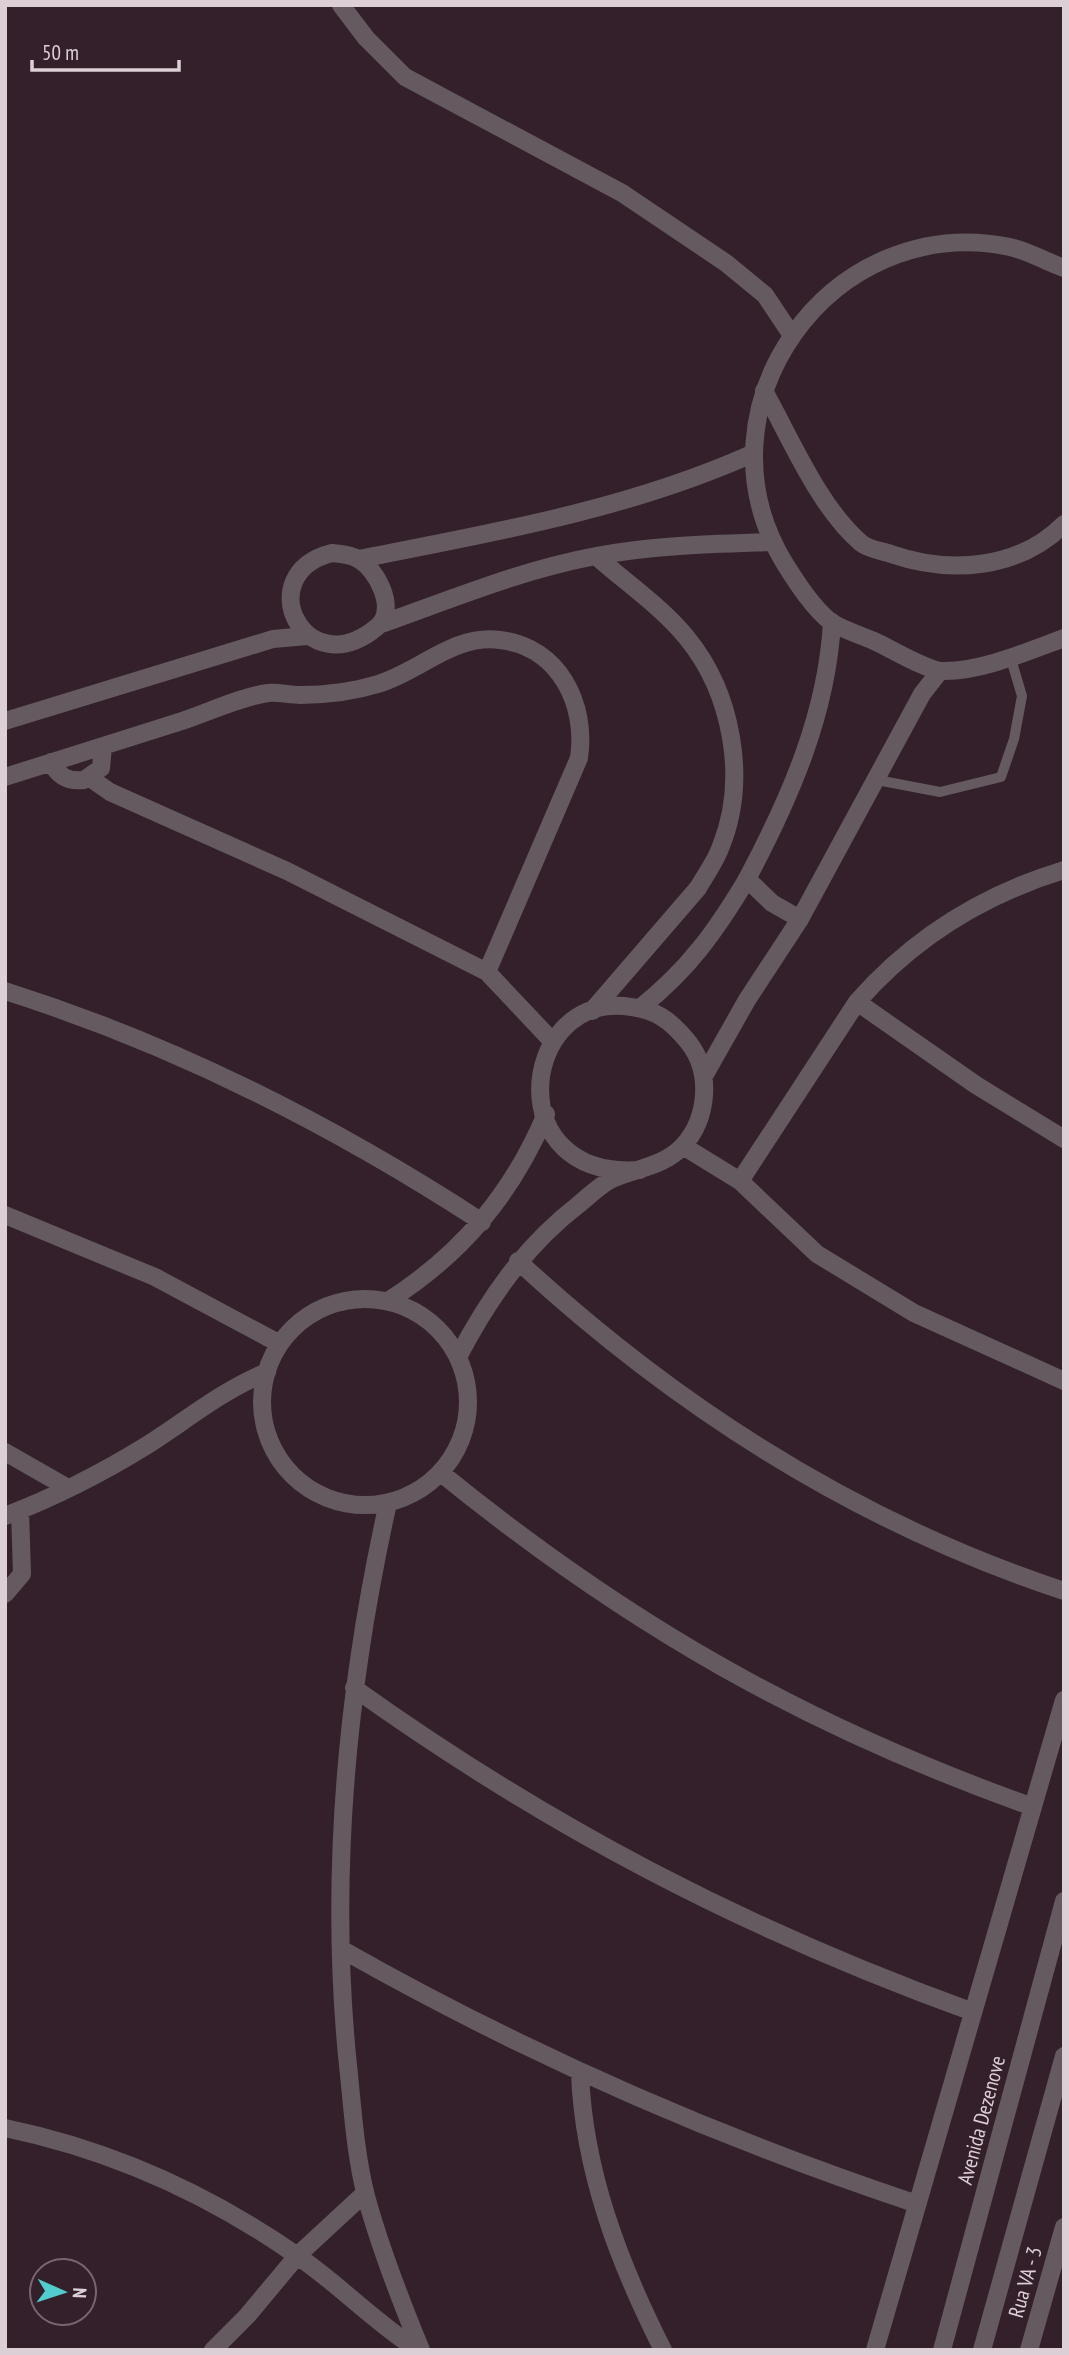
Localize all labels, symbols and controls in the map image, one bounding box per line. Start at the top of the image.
scale bar [32,28,178,72]
text: 50 m [42,39,79,66]
street label: Avenida Dezenove [951,2053,1011,2187]
street label: Rua VA - 3 [1002,2243,1048,2321]
north arrow [28,2257,98,2327]
text: N [68,2287,92,2299]

